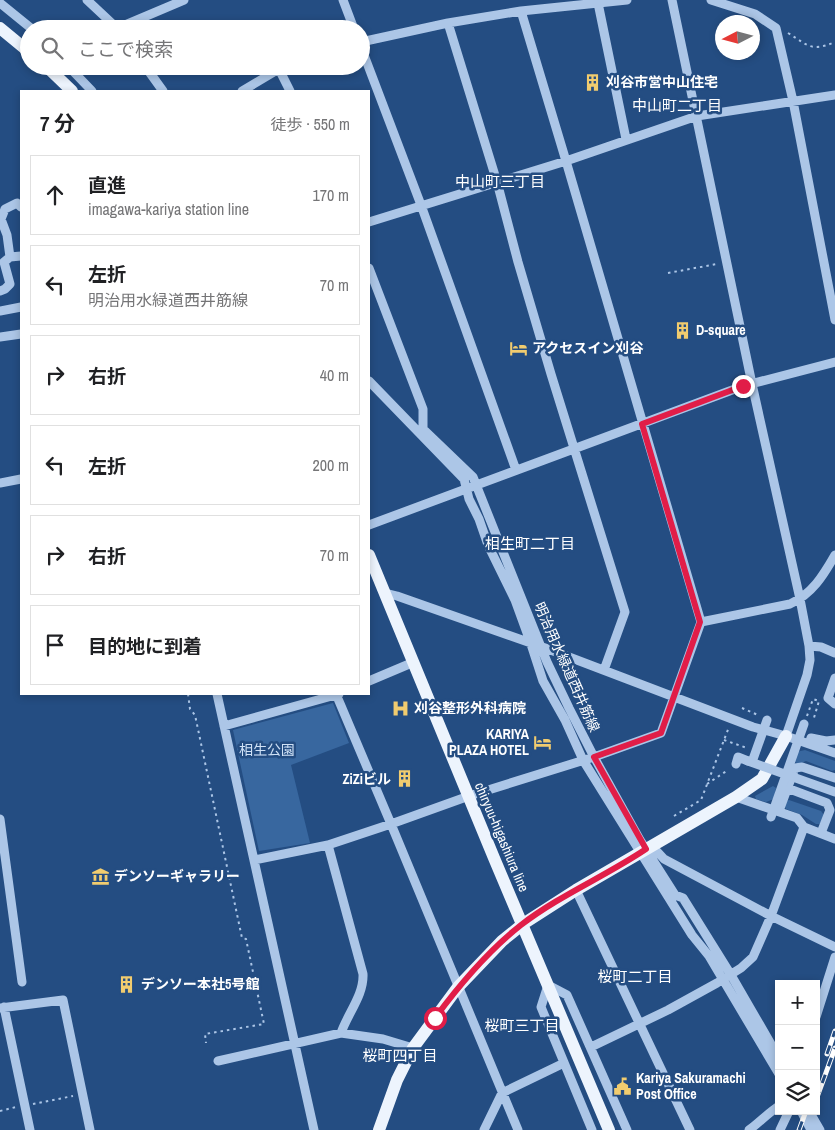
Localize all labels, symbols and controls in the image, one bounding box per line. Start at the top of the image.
north arrow [715,15,760,60]
search box [20,20,370,75]
icon: search [38,34,66,62]
text: ここで検索 [78,36,173,62]
building icon: 刈谷市営中山住宅 [582,72,602,92]
place label: 刈谷市営中山住宅 [606,73,718,91]
district label: 中山町二丁目 [632,95,722,116]
text: 7 分 [40,109,75,138]
text: 徒歩 · 550 m [271,113,350,135]
district label: 中山町三丁目 [455,171,545,192]
text: 直進 [88,172,126,198]
icon: ahead [41,181,69,209]
text: 170 m [313,184,349,206]
text: imagawa-kariya station line [88,198,249,220]
text: 左折 [88,261,126,287]
icon: left [41,271,69,299]
text: 70 m [320,274,349,296]
text: 明治用水緑道西井筋線 [88,289,248,311]
building icon: D-square [672,320,692,340]
place label: D-square [696,321,746,339]
hotel icon: アクセスイン刈谷 [508,338,528,358]
place label: アクセスイン刈谷 [532,339,644,357]
icon: right [41,361,69,389]
text: 右折 [88,363,126,389]
text: 40 m [320,364,349,386]
route end [732,375,755,398]
icon: left [41,451,69,479]
text: 左折 [88,453,126,479]
text: 200 m [313,454,349,476]
district label: 相生町二丁目 [485,533,575,554]
icon: right [41,541,69,569]
text: 右折 [88,543,126,569]
text: 70 m [320,544,349,566]
street label: 明治用水緑道西井筋線 [530,599,604,735]
icon: arrive [41,631,69,659]
text: 目的地に到着 [88,633,202,659]
hospital icon: 刈谷整形外科病院 [390,698,410,718]
place label: 刈谷整形外科病院 [414,699,526,717]
place label: KARIYA PLAZA HOTEL [449,725,530,759]
hotel icon: KARIYA PLAZA HOTEL [533,732,553,752]
park label: 相生公園 [239,741,295,759]
building icon: ZiZiビル [395,769,415,789]
place label: ZiZiビル [343,770,391,788]
street label: chiryuu-higashiura line [471,779,533,895]
museum icon: デンソーギャラリー [90,866,110,886]
place label: デンソーギャラリー [114,867,240,885]
district label: 桜町二丁目 [597,966,673,987]
building icon: デンソー本社5号館 [117,974,137,994]
place label: デンソー本社5号館 [141,975,259,993]
map controls [775,980,820,1115]
button: + [775,980,820,1025]
route start [424,1007,447,1030]
district label: 桜町三丁目 [484,1015,560,1036]
button: − [775,1025,820,1070]
district label: 桜町四丁目 [362,1045,438,1066]
place label: Kariya Sakuramachi Post Office [636,1069,746,1103]
button: layers [775,1070,820,1115]
public building icon: Kariya Sakuramachi Post Office [612,1076,632,1096]

